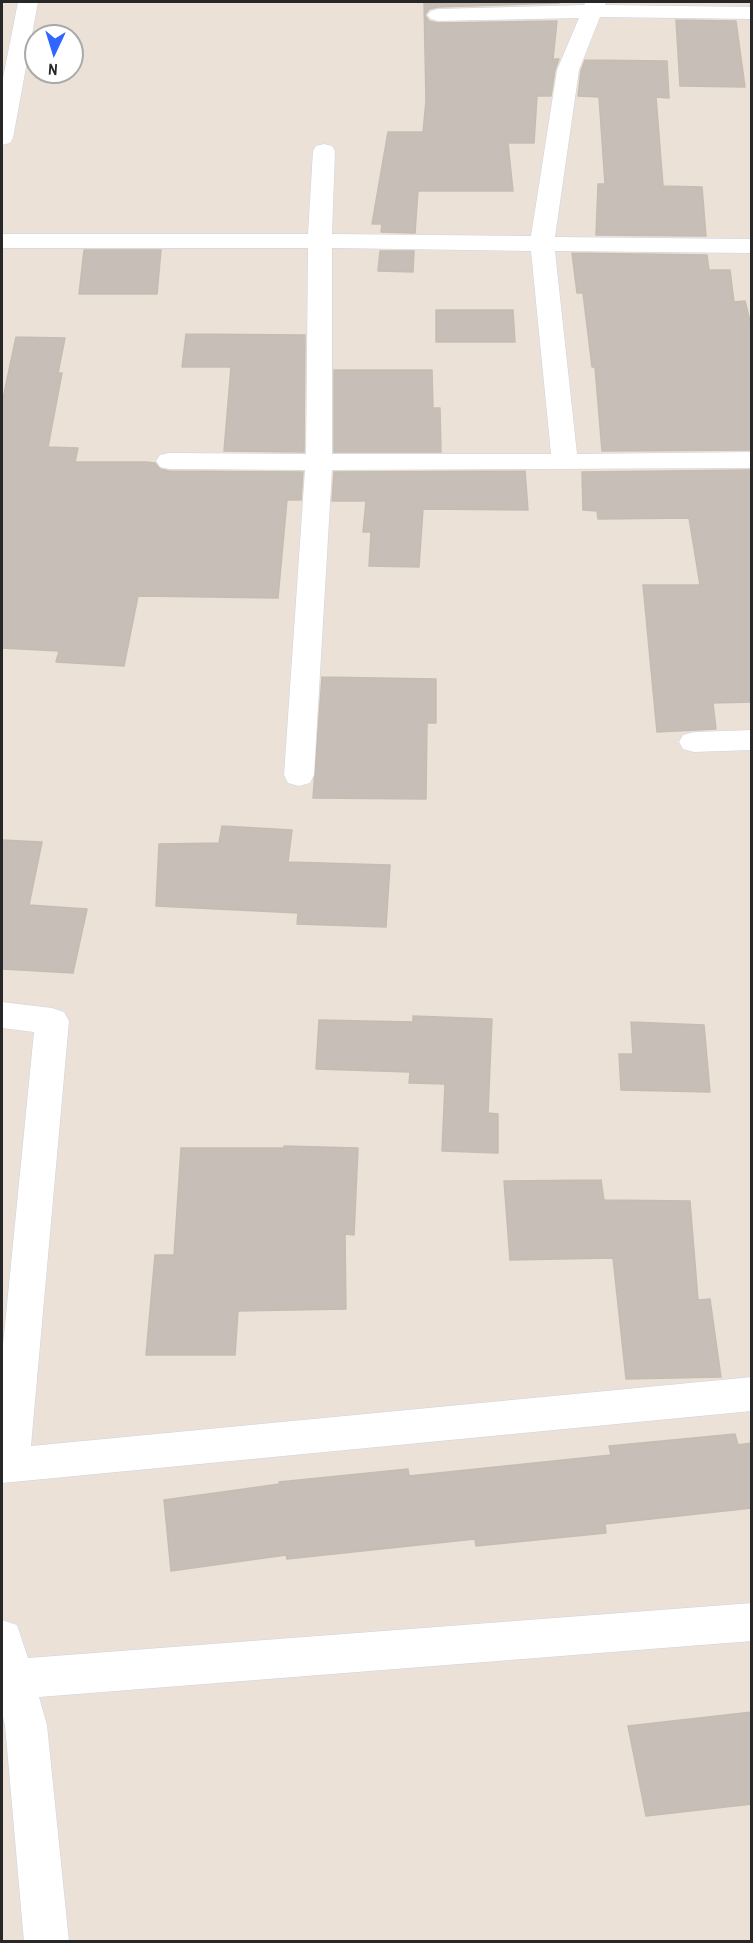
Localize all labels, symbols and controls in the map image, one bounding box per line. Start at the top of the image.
north arrow [24,24,84,84]
text: N [47,59,58,81]

